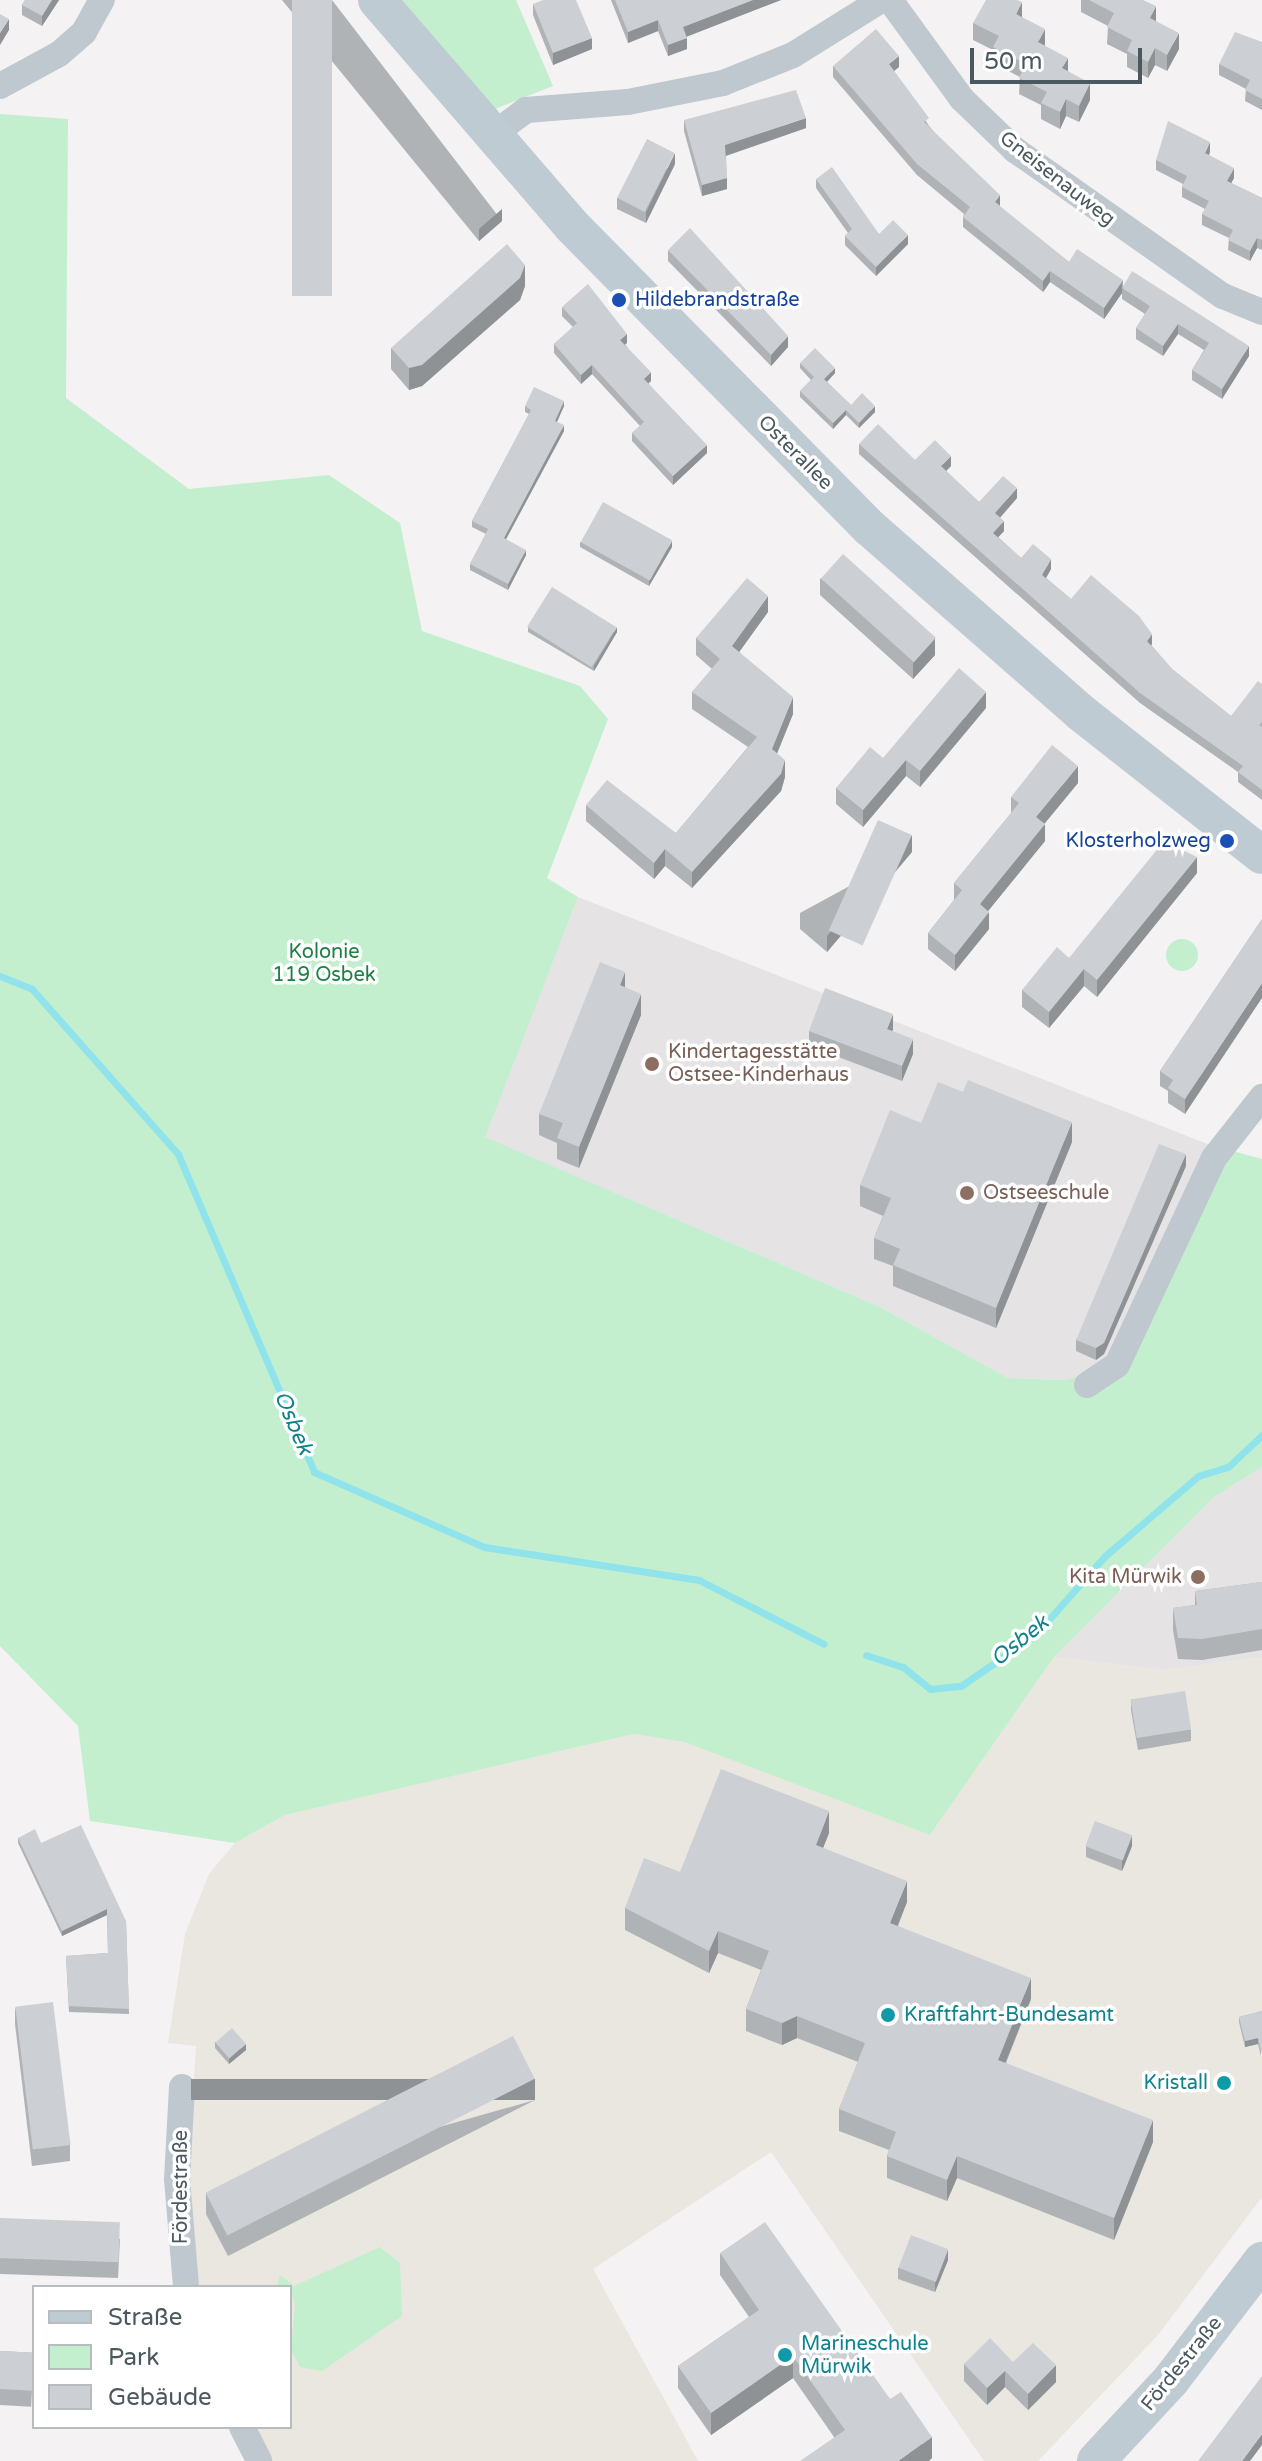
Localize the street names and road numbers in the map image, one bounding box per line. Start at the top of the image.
street label: Gneisenauweg [995,127,1119,231]
street label: Osterallee [753,411,837,495]
street label: Fördestraße [169,2130,193,2244]
street label: Fördestraße [1137,2312,1227,2416]

